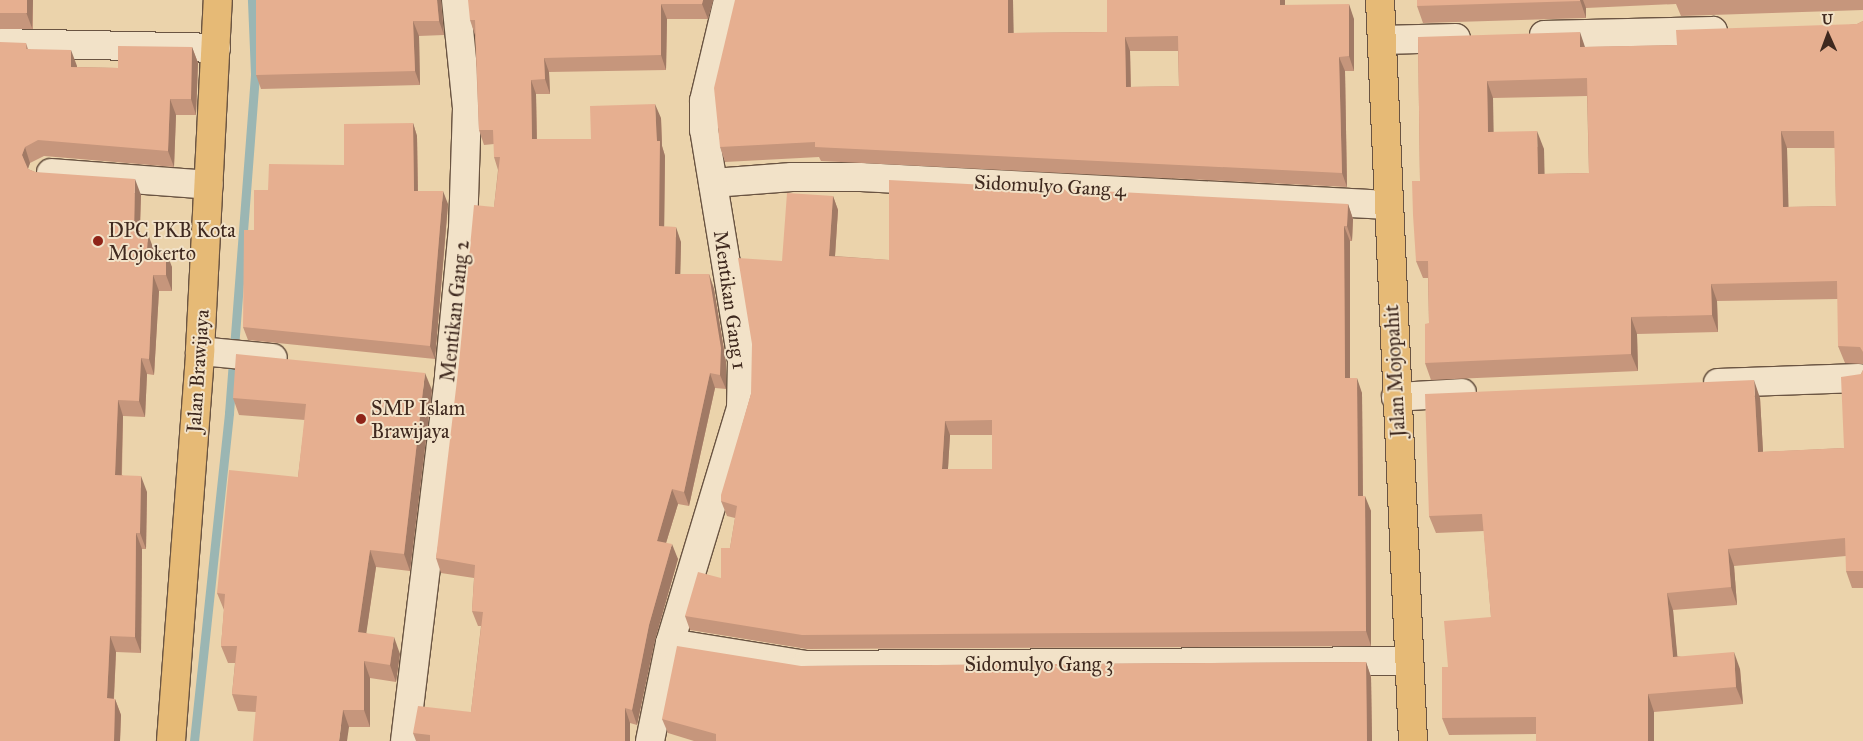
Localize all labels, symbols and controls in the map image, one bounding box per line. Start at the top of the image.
north arrow [1803,10,1853,60]
text: U [1822,11,1833,28]
street label: Sidomulyo Gang 4 [973,170,1127,202]
place label: DPC PKB Kota Mojokerto [108,218,236,265]
street label: Mentikan Gang 1 [708,229,752,371]
marker: DPC PKB Kota Mojokerto [92,235,104,247]
street label: Mentikan Gang 2 [436,239,474,383]
street label: Jalan Mojopahit [1380,304,1410,438]
street label: Jalan Brawijaya [182,309,214,433]
place label: SMP Islam Brawijaya [371,396,465,443]
marker: SMP Islam Brawijaya [355,413,367,425]
street label: Sidomulyo Gang 3 [965,652,1113,676]

